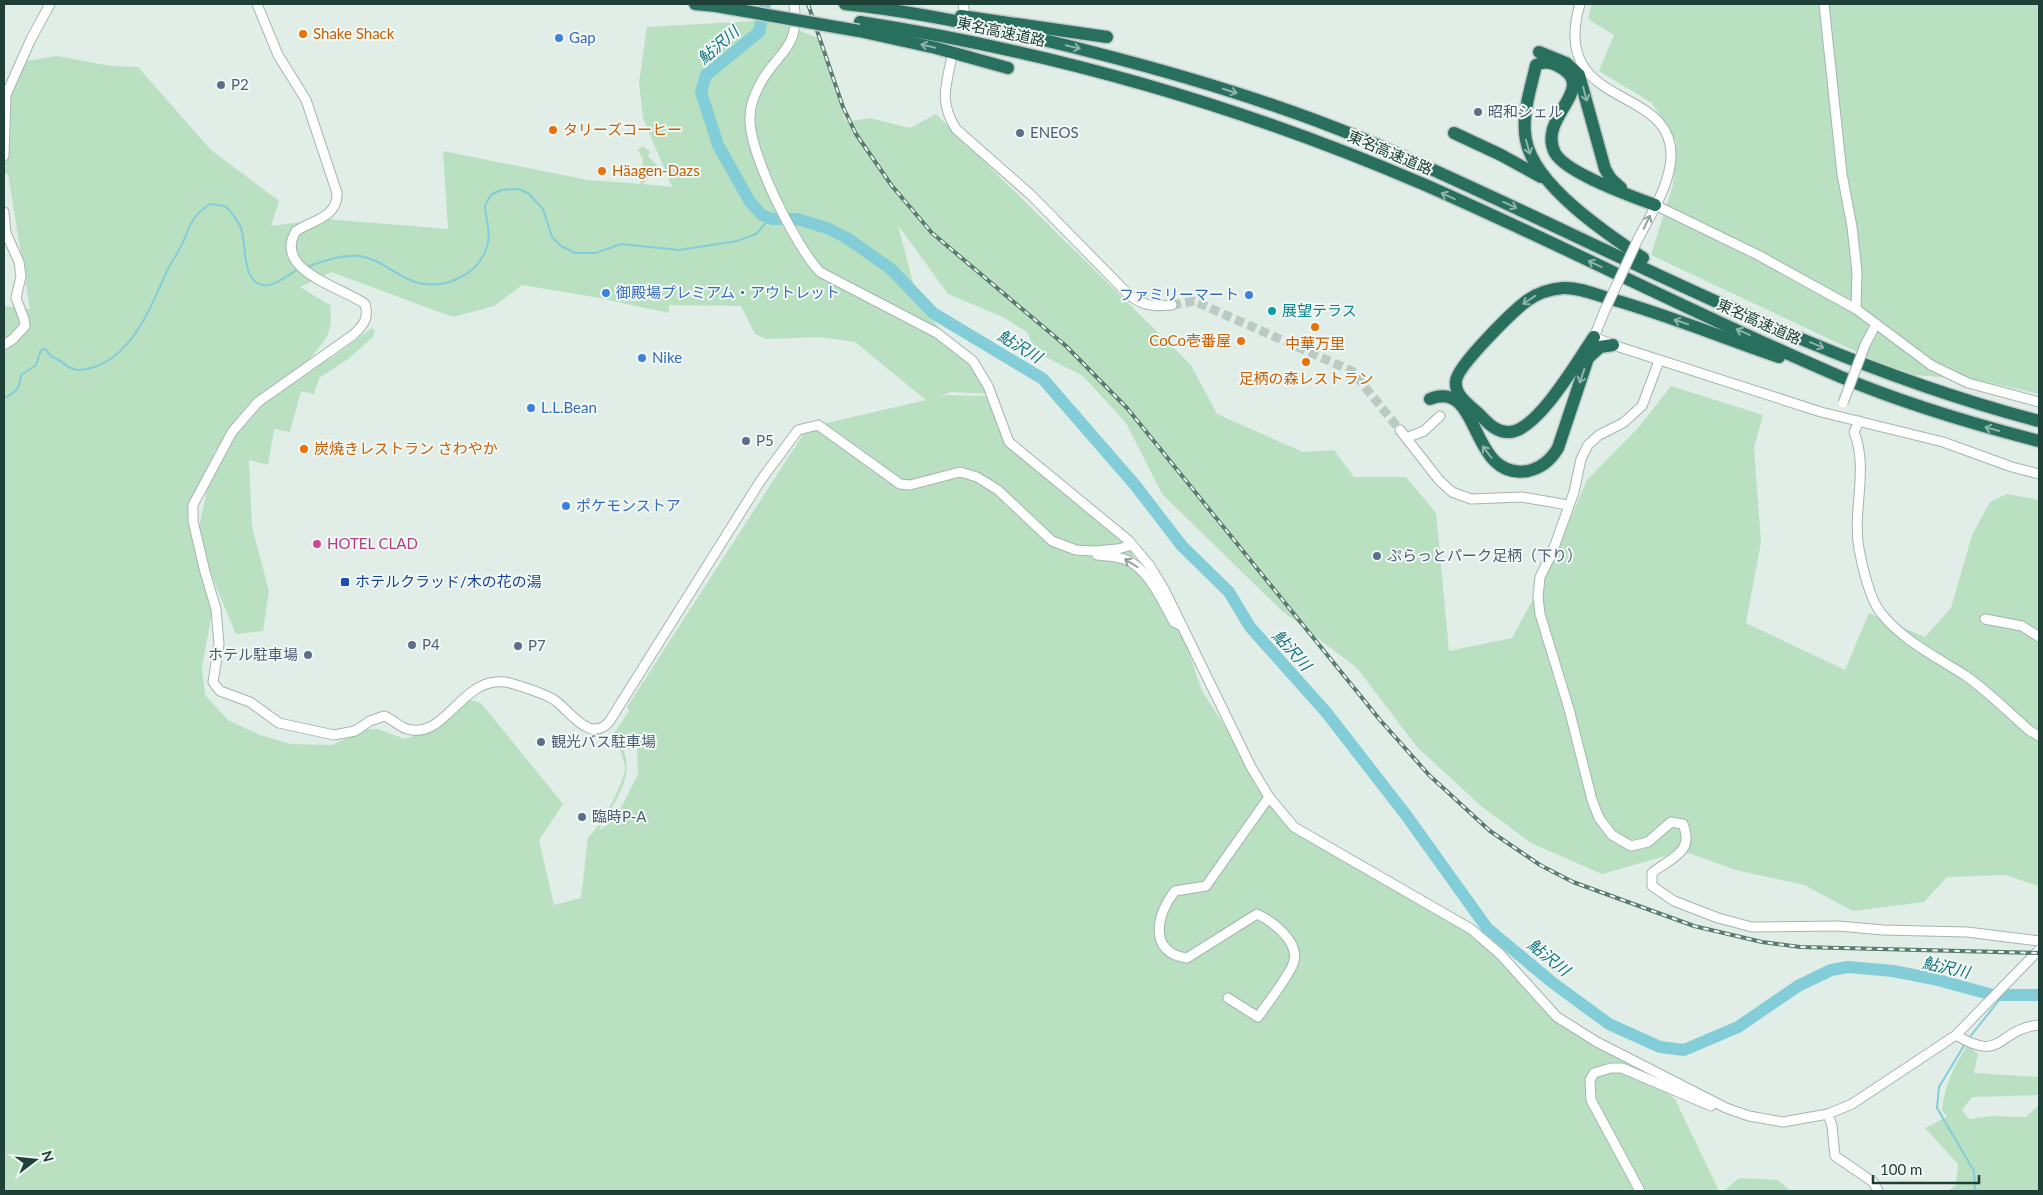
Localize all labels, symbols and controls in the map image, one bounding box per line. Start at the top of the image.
street label: 東名高速道路 [955,13,1047,49]
water label: 鮎沢川 [693,20,744,68]
place label: Shake Shack [313,24,395,42]
marker: Shake Shack [297,28,309,40]
place label: Gap [569,28,596,46]
marker: Gap [553,32,565,44]
one-way arrow [920,41,936,50]
one-way arrow [1065,43,1081,53]
place label: P2 [231,75,249,93]
marker: P2 [215,79,227,91]
one-way arrow [1581,85,1590,101]
one-way arrow [1222,87,1237,96]
place label: 昭和シェル [1488,102,1563,120]
marker: 昭和シェル [1472,106,1484,118]
place label: タリーズコーヒー [563,120,682,138]
place label: ENEOS [1030,123,1079,141]
marker: タリーズコーヒー [547,124,559,136]
street label: 東名高速道路 [1345,126,1435,178]
marker: ENEOS [1014,127,1026,139]
one-way arrow [1523,138,1533,154]
place label: Häagen-Dazs [612,161,700,179]
marker: Häagen-Dazs [596,165,608,177]
one-way arrow [1441,190,1456,200]
one-way arrow [1502,200,1517,210]
one-way arrow [1643,215,1652,230]
one-way arrow [1588,259,1603,269]
place label: 御殿場プレミアム・アウトレット [616,283,840,301]
place label: ファミリーマート [1119,285,1239,303]
marker: 御殿場プレミアム・アウトレット [600,287,612,299]
marker: ファミリーマート [1243,289,1255,301]
one-way arrow [1522,295,1536,305]
street label: 東名高速道路 [1715,295,1804,348]
place label: 展望テラス [1282,301,1357,319]
marker: 展望テラス [1266,305,1278,317]
one-way arrow [1674,317,1689,326]
marker: 中華万里 [1309,321,1321,333]
water label: 鮎沢川 [995,325,1047,367]
one-way arrow [1736,327,1751,337]
place label: CoCo壱番屋 [1149,331,1231,349]
place label: 中華万里 [1285,334,1345,352]
marker: CoCo壱番屋 [1235,335,1247,347]
one-way arrow [1809,341,1824,350]
place label: Nike [652,348,682,366]
marker: Nike [636,352,648,364]
marker: 足柄の森レストラン [1300,356,1312,368]
one-way arrow [1577,368,1586,383]
place label: 足柄の森レストラン [1238,369,1374,387]
place label: L.L.Bean [541,398,597,416]
marker: L.L.Bean [525,402,537,414]
one-way arrow [1985,423,2001,433]
place label: P5 [756,431,774,449]
marker: P5 [740,435,752,447]
place label: 炭焼きレストラン さわやか [314,439,498,457]
marker: 炭焼きレストラン さわやか [298,443,310,455]
one-way arrow [1481,446,1492,459]
place label: ポケモンストア [576,496,681,514]
marker: ポケモンストア [560,500,572,512]
place label: HOTEL CLAD [327,534,418,552]
marker: HOTEL CLAD [311,538,323,550]
place label: ぷらっとパーク足柄（下り） [1387,546,1582,564]
marker: ぷらっとパーク足柄（下り） [1371,550,1383,562]
one-way arrow [1124,558,1138,568]
place label: ホテルクラッド/木の花の湯 [355,572,542,590]
marker: ホテルクラッド/木の花の湯 [339,576,351,588]
water label: 鮎沢川 [1269,625,1317,675]
place label: P4 [422,635,440,653]
place label: P7 [528,636,546,654]
marker: P4 [406,639,418,651]
marker: P7 [512,640,524,652]
place label: ホテル駐車場 [208,645,298,663]
marker: ホテル駐車場 [302,649,314,661]
place label: 観光バス駐車場 [551,732,656,750]
marker: 観光バス駐車場 [535,736,547,748]
place label: 臨時P-A [592,807,647,825]
marker: 臨時P-A [576,811,588,823]
water label: 鮎沢川 [1525,934,1575,980]
water label: 鮎沢川 [1921,952,1974,982]
north arrow [10,1135,60,1185]
text: N [38,1149,58,1164]
scale bar [1873,1152,1979,1184]
text: 100 m [1880,1160,1922,1178]

